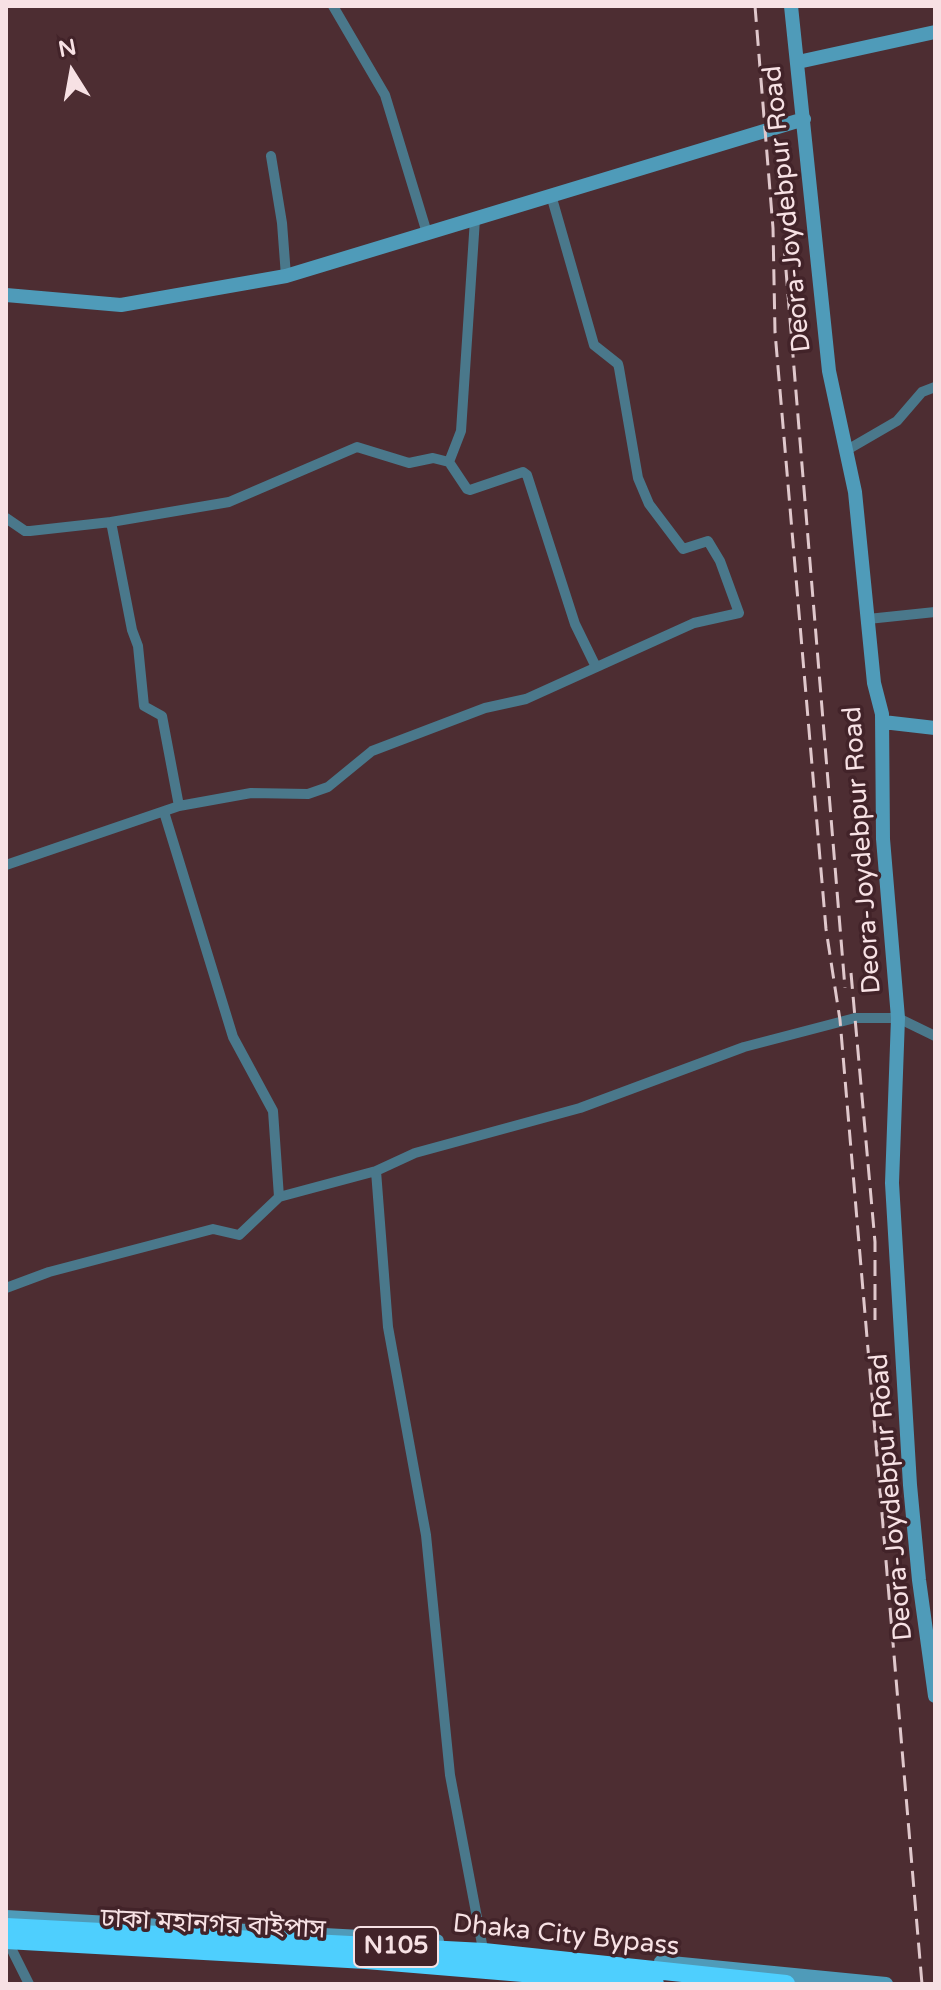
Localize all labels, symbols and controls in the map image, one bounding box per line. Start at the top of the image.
north arrow [32,32,112,112]
text: N [56,34,79,63]
street label: Deora-Joydebpur Road [757,64,819,354]
street label: Deora-Joydebpur Road [837,705,889,995]
street label: Deora-Joydebpur Road [864,1352,920,1642]
street label: ঢাকা মহানগর বাইপাস [100,1904,326,1946]
street label: Dhaka City Bypass [451,1909,681,1963]
road number: N105 [354,1927,438,1967]

